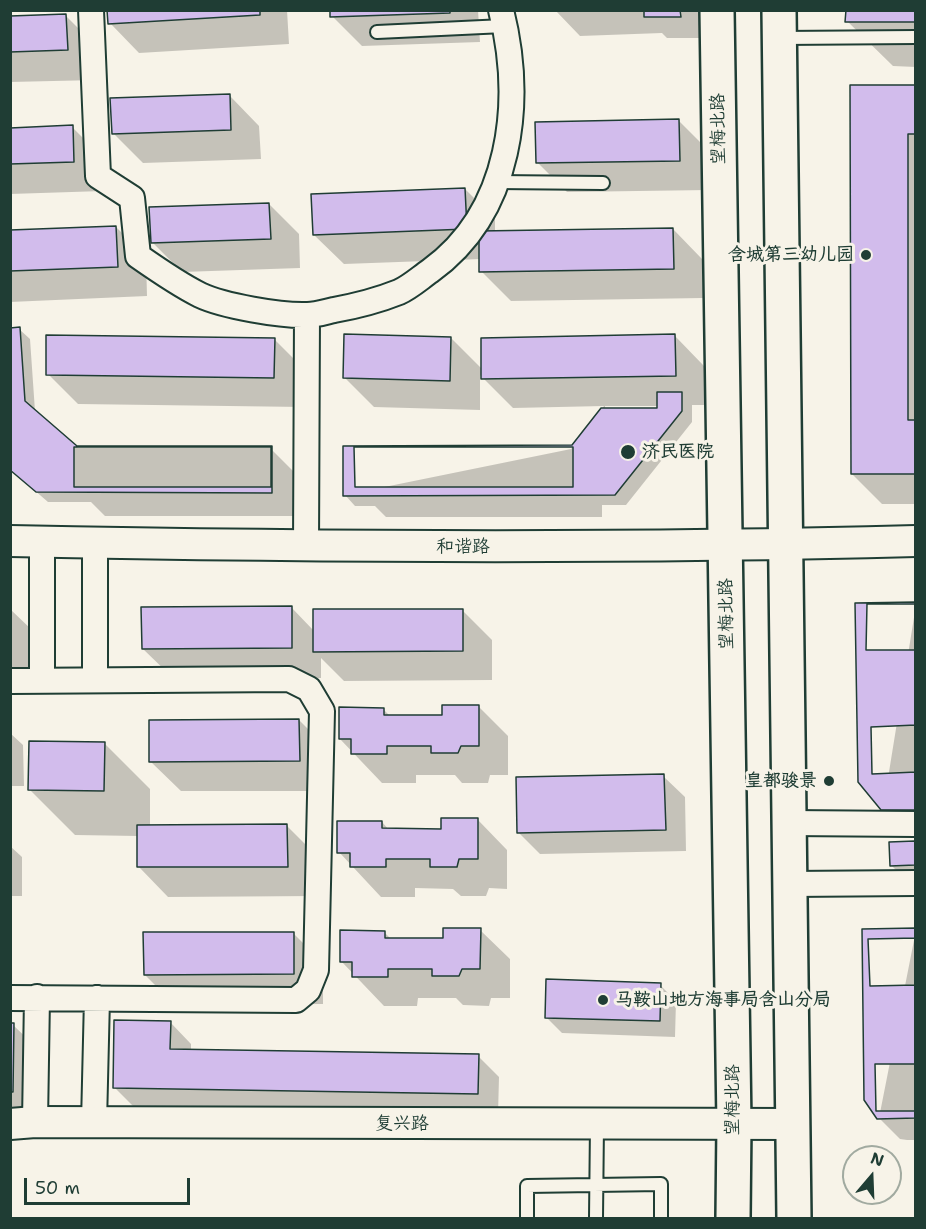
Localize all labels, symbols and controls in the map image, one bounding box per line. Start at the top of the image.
street label: 望梅北路 [708,93,730,165]
place label: 含城第三幼儿园 [728,244,854,266]
marker: 含城第三幼儿园 [859,248,873,262]
place label: 济民医院 [642,441,714,463]
marker: 济民医院 [619,443,637,461]
street label: 和谐路 [436,536,490,558]
street label: 望梅北路 [716,578,738,650]
place label: 皇都骏景 [745,770,817,792]
marker: 皇都骏景 [822,774,836,788]
place label: 马鞍山地方海事局含山分局 [615,989,831,1011]
marker: 马鞍山地方海事局含山分局 [596,993,610,1007]
street label: 望梅北路 [722,1064,744,1136]
street label: 复兴路 [375,1113,429,1135]
north arrow [842,1145,902,1205]
text: N [868,1147,887,1171]
scale bar [27,1166,194,1204]
text: 50 m [35,1176,80,1200]

